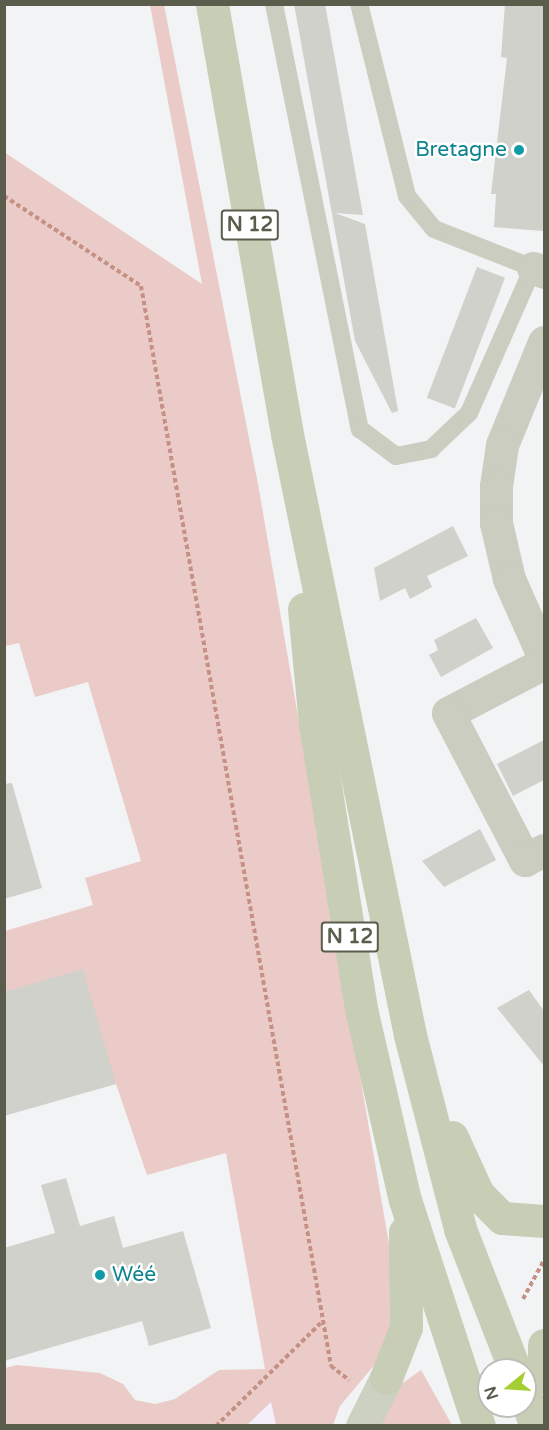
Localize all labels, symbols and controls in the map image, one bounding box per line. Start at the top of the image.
place label: Bretagne [415,137,507,163]
marker: Bretagne [512,143,526,157]
road number: N 12 [220,208,280,242]
road number: N 12 [320,920,380,954]
place label: Wéé [112,1262,156,1288]
marker: Wéé [93,1268,107,1282]
north arrow [477,1358,537,1418]
text: N [480,1384,503,1402]

